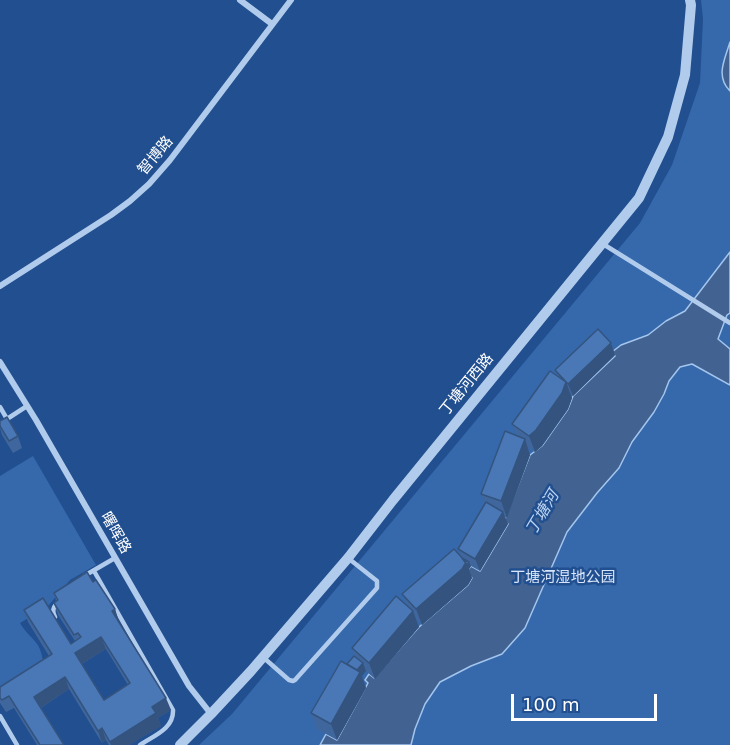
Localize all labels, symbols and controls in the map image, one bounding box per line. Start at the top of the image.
street label: 智博路 [135,133,177,179]
street label: 丁塘河西路 [436,350,498,420]
water label: 丁塘河 [522,487,564,539]
street label: 曙晖路 [96,509,134,557]
park label: 丁塘河湿地公园 [511,569,615,587]
scale bar [514,682,660,720]
text: 100 m [522,694,580,715]

